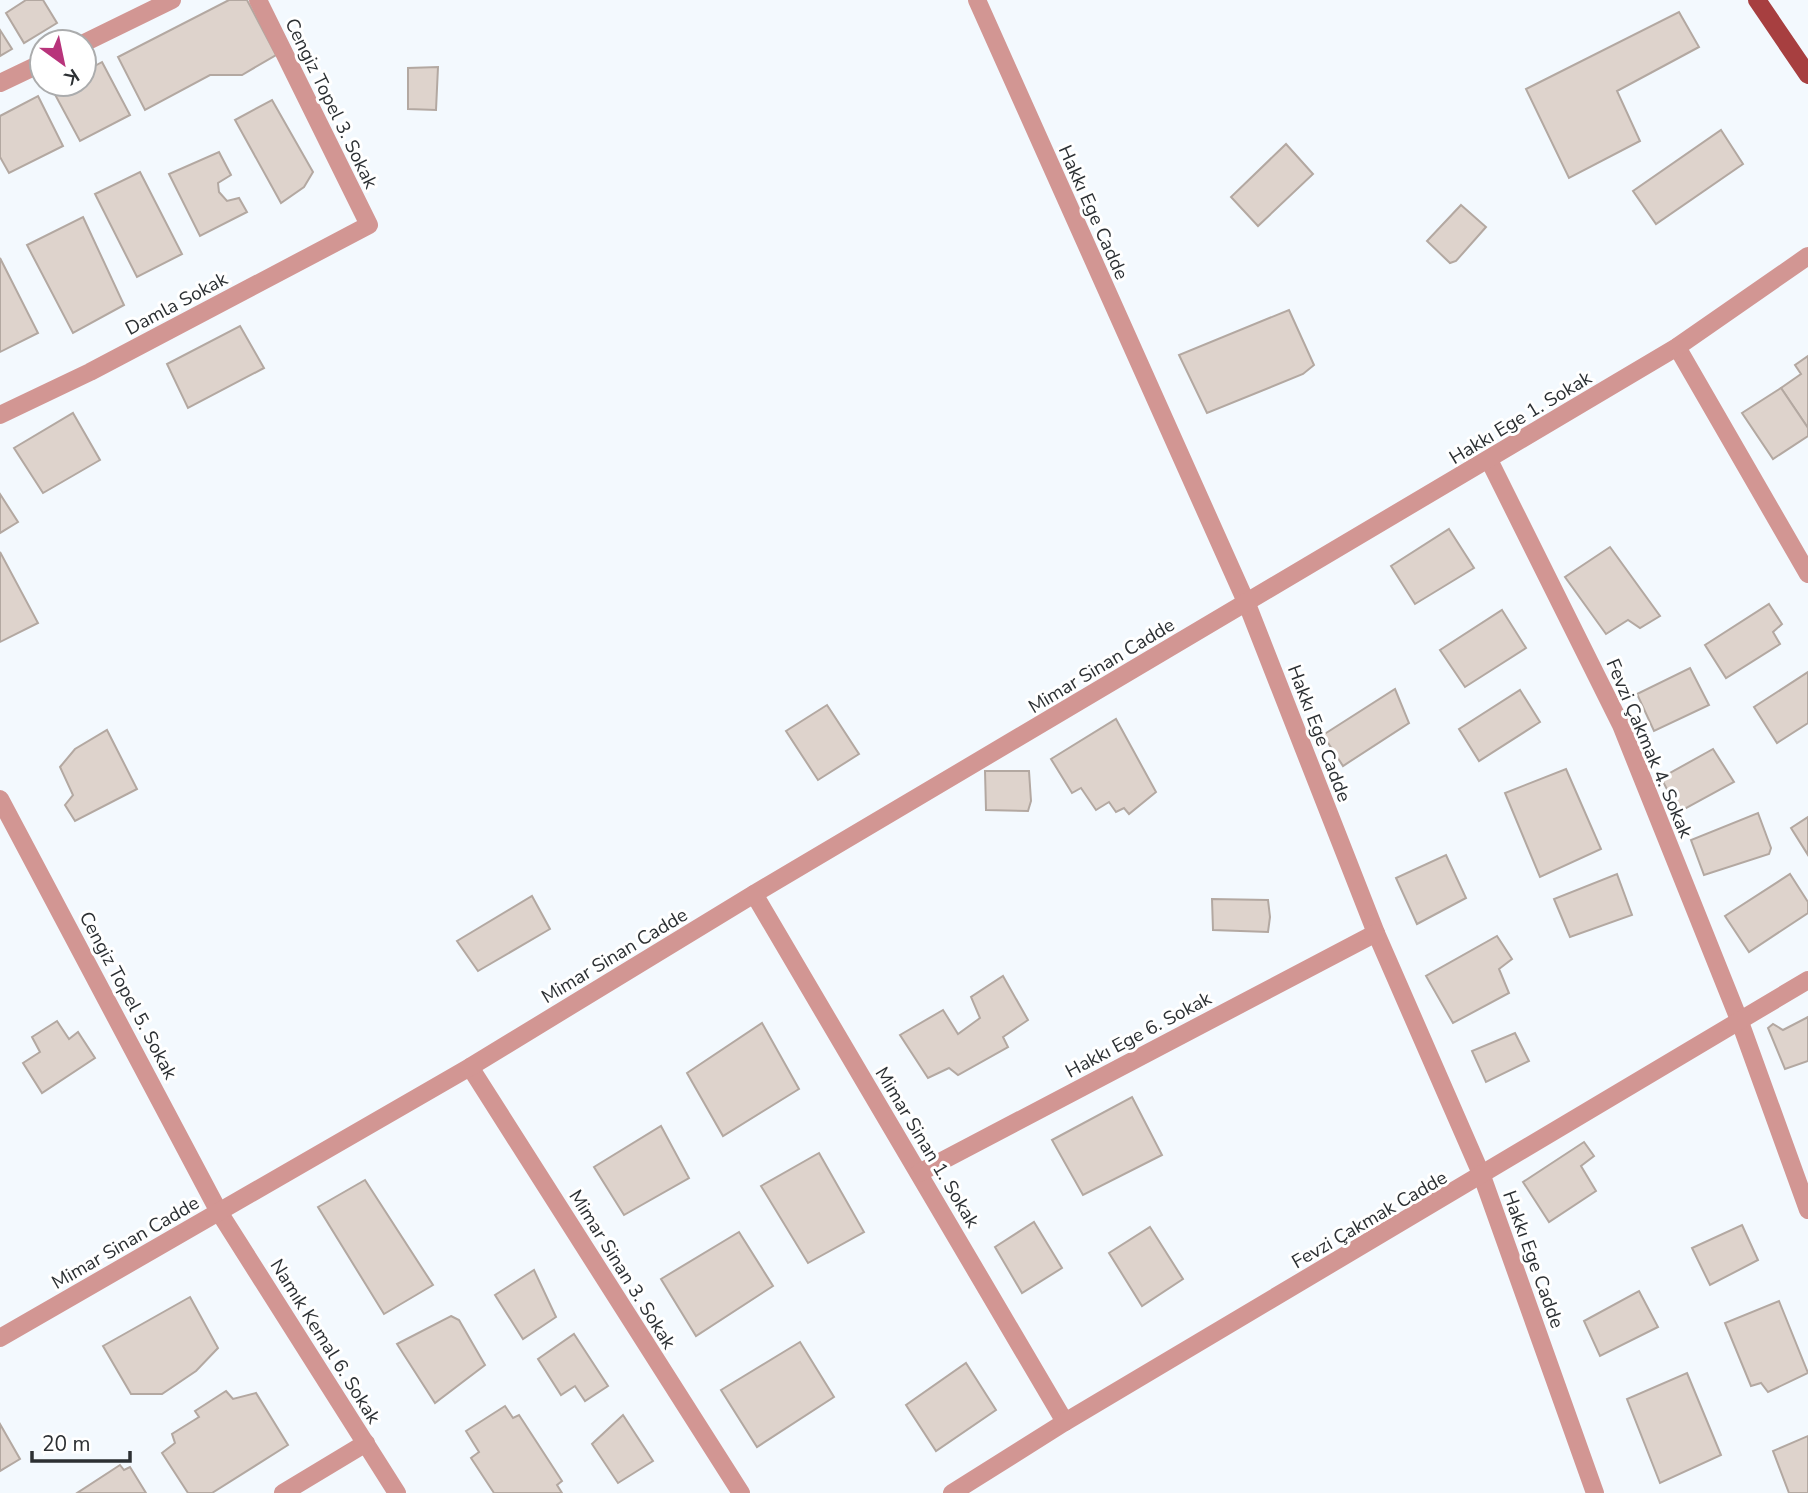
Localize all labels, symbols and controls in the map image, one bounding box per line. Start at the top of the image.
street label: Cengiz Topel 3. Sokak [279,14,384,193]
north arrow [28,28,98,98]
text: K [58,62,84,92]
street label: Hakkı Ege Cadde [1052,141,1134,284]
street label: Damla Sokak [121,266,233,342]
street label: Hakkı Ege 1. Sokak [1444,365,1597,471]
street label: Mimar Sinan Cadde [1024,612,1179,720]
street label: Fevzi Çakmak 4. Sokak [1600,655,1699,842]
street label: Hakkı Ege Cadde [1281,661,1357,806]
street label: Mimar Sinan Cadde [537,902,692,1010]
street label: Cengiz Topel 5. Sokak [73,907,184,1084]
street label: Hakkı Ege 6. Sokak [1061,985,1216,1084]
street label: Mimar Sinan 1. Sokak [869,1062,986,1233]
street label: Fevzi Çakmak Cadde [1287,1165,1452,1275]
street label: Mimar Sinan 3. Sokak [563,1185,682,1354]
street label: Hakkı Ege Cadde [1496,1187,1570,1332]
street label: Mimar Sinan Cadde [47,1190,204,1296]
street label: Namık Kemal 6. Sokak [264,1254,387,1429]
scale bar [32,1420,130,1464]
text: 20 m [42,1430,91,1458]

